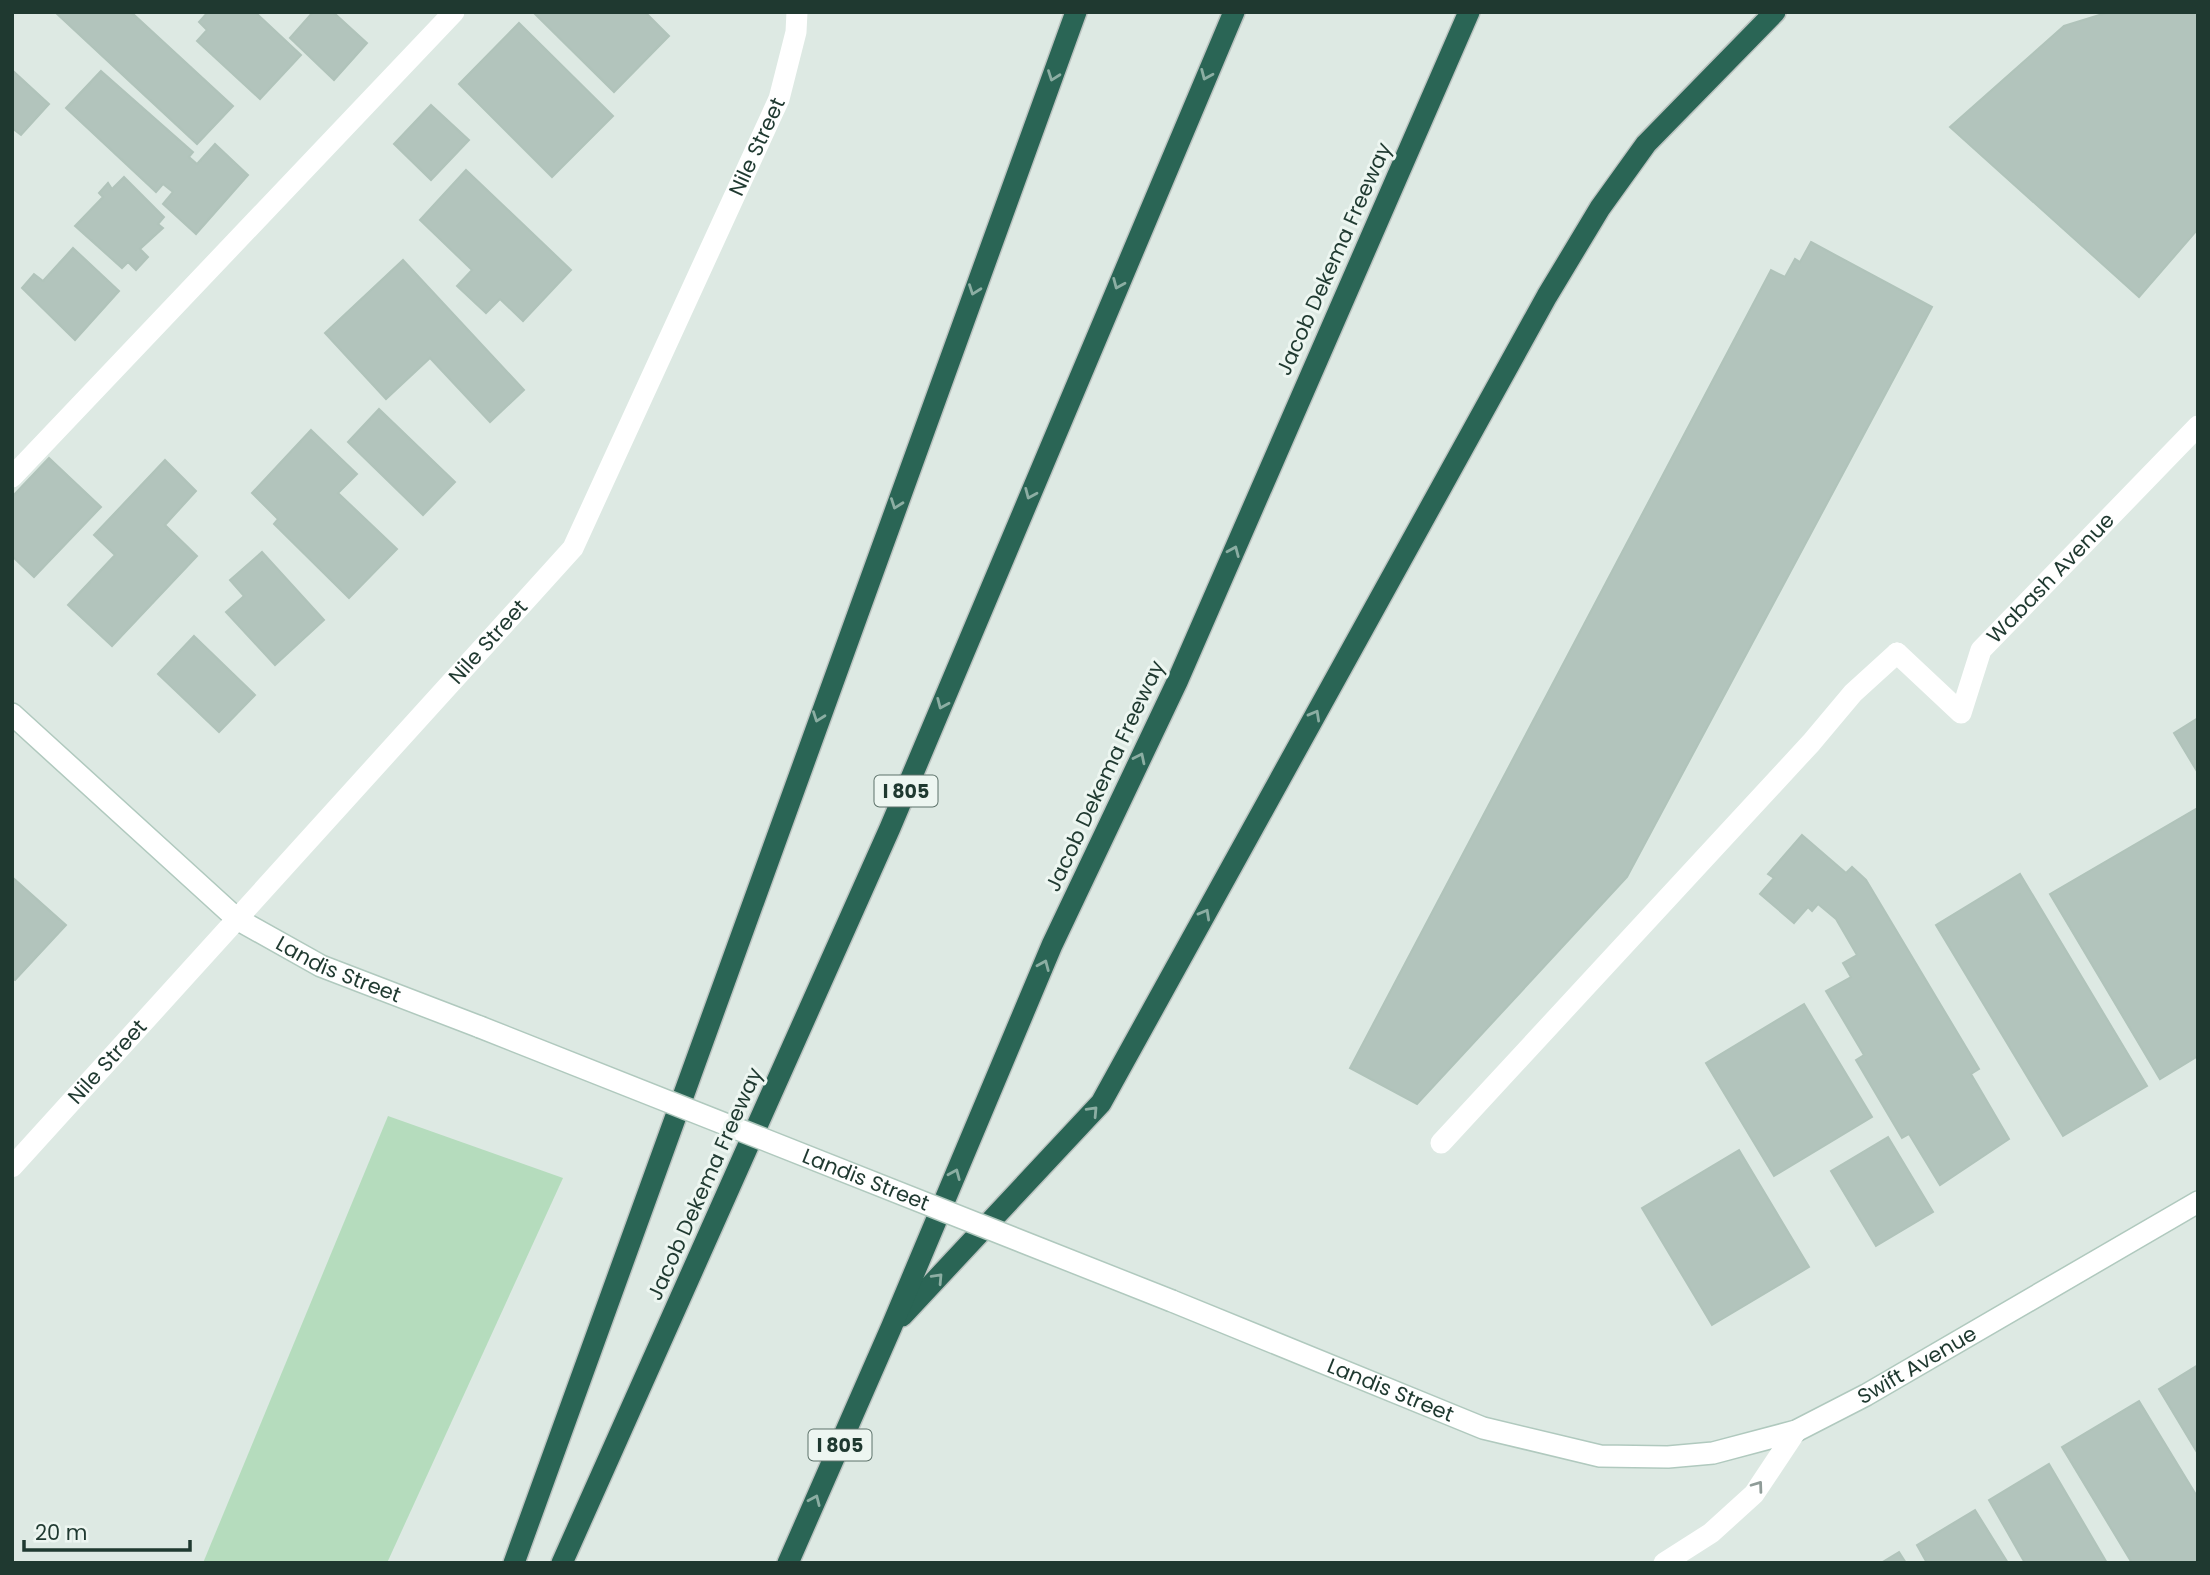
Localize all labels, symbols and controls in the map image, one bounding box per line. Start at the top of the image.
one-way arrow [1201,68,1215,80]
one-way arrow [1047,70,1061,82]
street label: Nile Street [722,93,792,200]
street label: Jacob Dekema Freeway [1269,138,1398,380]
one-way arrow [1113,278,1127,290]
one-way arrow [969,284,983,296]
one-way arrow [1025,487,1039,499]
one-way arrow [891,497,905,509]
street label: Wabash Avenue [1980,506,2121,650]
one-way arrow [1226,546,1240,559]
street label: Nile Street [442,593,534,690]
street label: Jacob Dekema Freeway [1038,655,1171,896]
one-way arrow [937,697,951,709]
one-way arrow [1307,709,1320,722]
one-way arrow [813,711,827,723]
one-way arrow [1132,753,1146,765]
road number: I 805 [874,776,937,806]
one-way arrow [1197,908,1210,921]
street label: Landis Street [271,929,405,1009]
one-way arrow [1036,959,1050,972]
street label: Nile Street [61,1013,153,1110]
street label: Jacob Dekema Freeway [640,1063,769,1305]
one-way arrow [1084,1106,1097,1119]
street label: Landis Street [798,1141,934,1218]
one-way arrow [947,1169,961,1181]
one-way arrow [929,1273,942,1286]
street label: Swift Avenue [1852,1319,1982,1411]
street label: Landis Street [1323,1351,1458,1429]
road number: I 805 [808,1429,872,1460]
one-way arrow [1750,1481,1762,1494]
one-way arrow [807,1495,821,1508]
scale bar [24,1508,191,1552]
text: 20 m [35,1518,88,1547]

